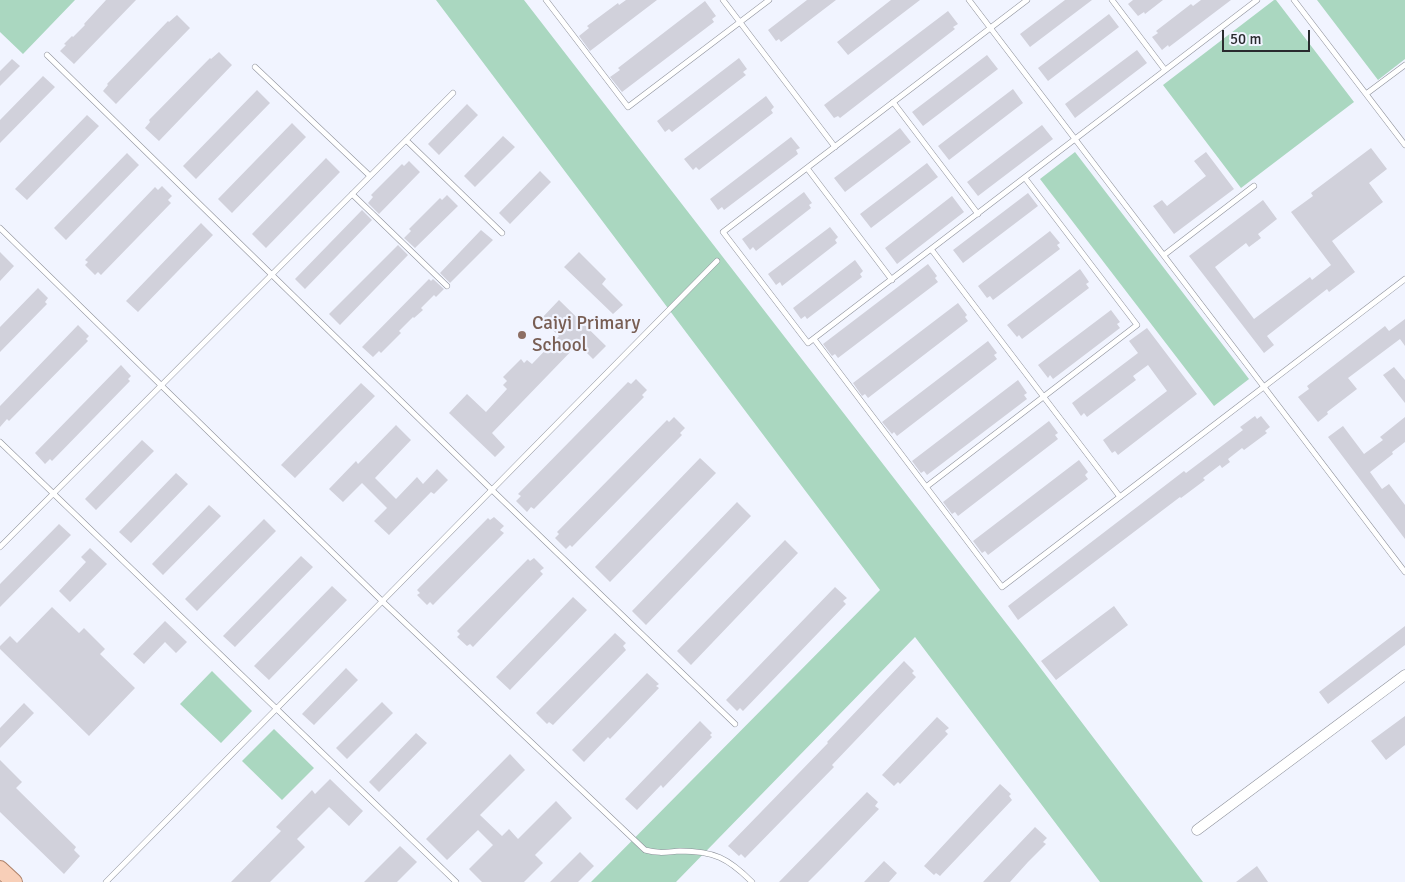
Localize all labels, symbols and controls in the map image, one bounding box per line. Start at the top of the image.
scale bar [1225,20,1312,52]
text: 50 m [1230,30,1261,48]
place label: Caiyi Primary School [532,313,640,357]
marker: Caiyi Primary School [516,329,528,341]

